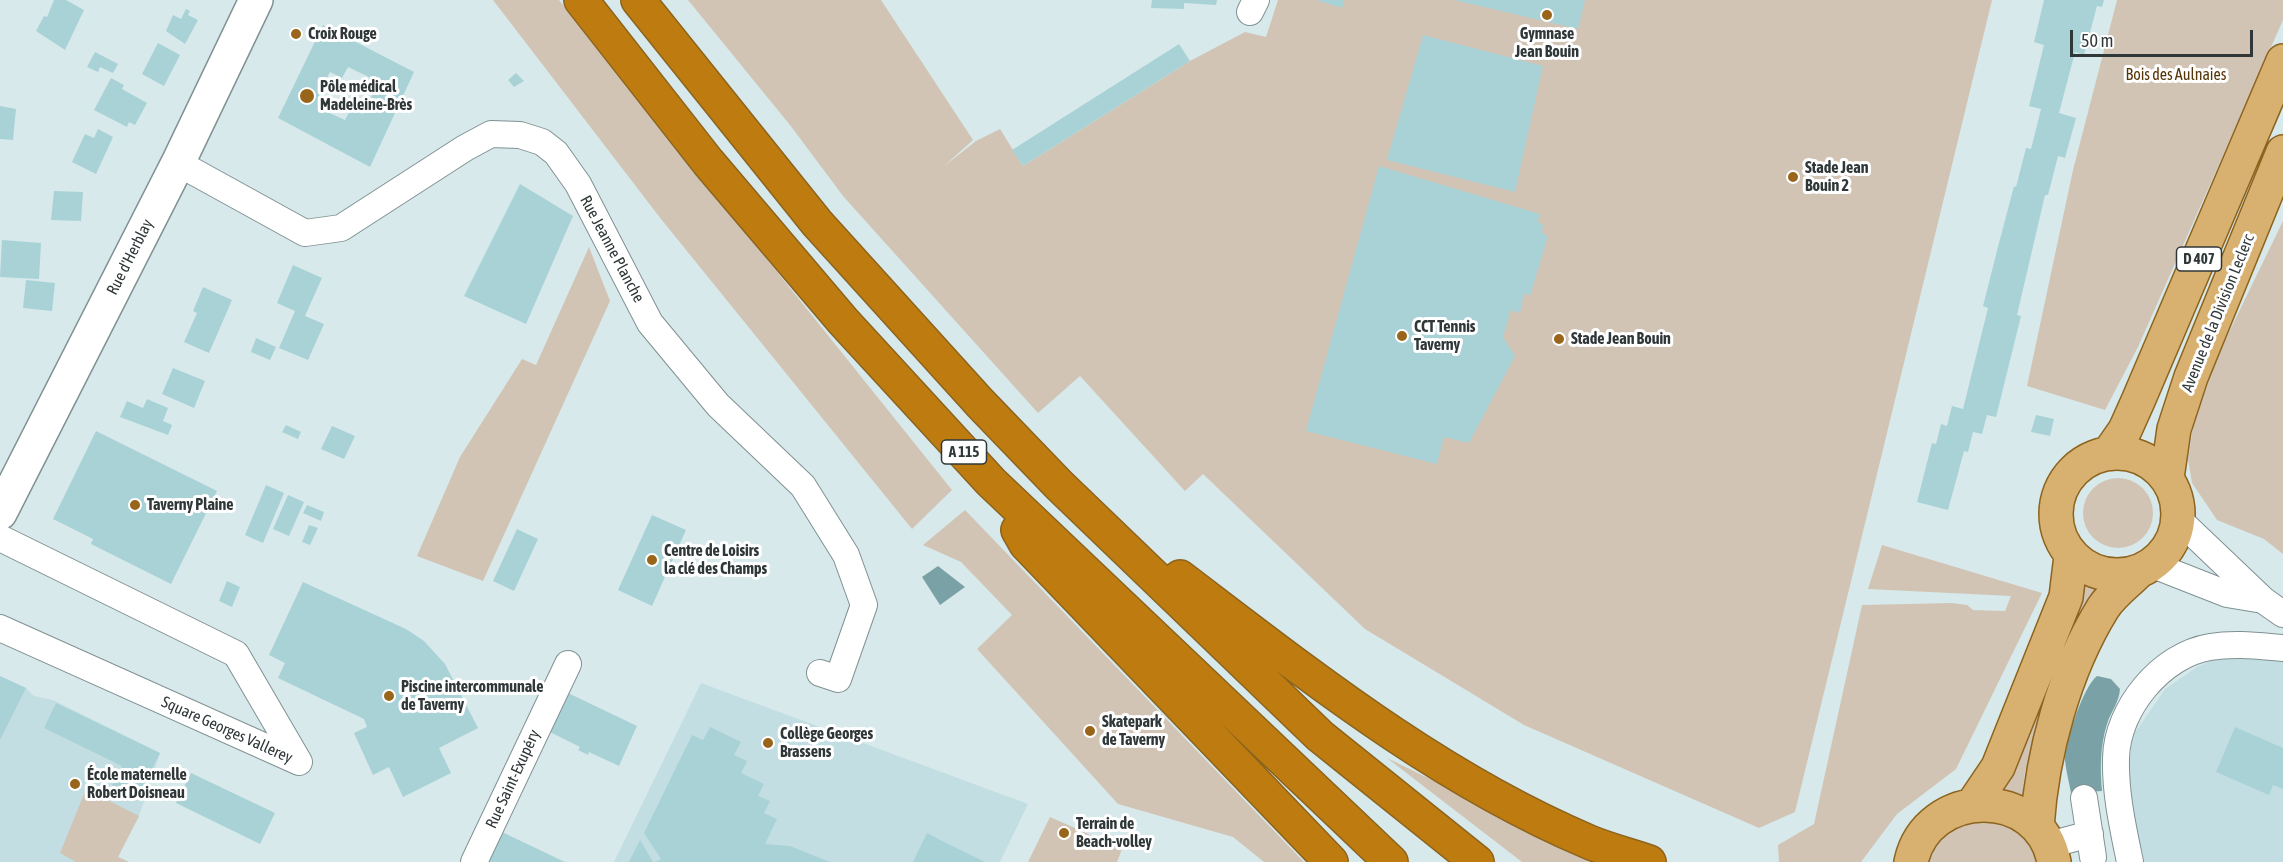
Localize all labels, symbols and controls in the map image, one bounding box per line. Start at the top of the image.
marker: Gymnase Jean Bouin [1540,8,1554,22]
scale bar [2073,18,2256,56]
place label: Croix Rouge [308,24,377,44]
place label: Gymnase Jean Bouin [1515,24,1579,62]
marker: Croix Rouge [289,27,303,41]
text: 50 m [2081,30,2113,51]
park label: Bois des Aulnaies [2126,65,2226,85]
place label: Pôle médical Madeleine-Brès [320,77,412,115]
marker: Pôle médical Madeleine-Brès [298,87,316,105]
place label: Stade Jean Bouin 2 [1805,158,1868,196]
marker: Stade Jean Bouin 2 [1786,170,1800,184]
street label: Rue Jeanne Planche [576,192,648,306]
street label: Rue d'Herblay [103,216,157,298]
street label: Avenue de la Division Leclerc [2178,231,2258,395]
road number: D 407 [2176,247,2222,271]
place label: CCT Tennis Taverny [1414,317,1475,355]
marker: CCT Tennis Taverny [1395,329,1409,343]
place label: Stade Jean Bouin [1571,329,1671,349]
marker: Stade Jean Bouin [1552,332,1566,346]
road number: A 115 [942,440,986,464]
place label: Taverny Plaine [147,495,234,515]
marker: Taverny Plaine [128,498,142,512]
place label: Centre de Loisirs la clé des Champs [664,541,767,579]
marker: Centre de Loisirs la clé des Champs [645,553,659,567]
place label: Piscine intercommunale de Taverny [401,677,543,715]
marker: Piscine intercommunale de Taverny [382,689,396,703]
street label: Square Georges Vallerey [158,692,296,768]
place label: Skatepark de Taverny [1102,712,1165,750]
place label: Collège Georges Brassens [780,724,873,762]
marker: Skatepark de Taverny [1083,724,1097,738]
street label: Rue Saint-Exupéry [482,727,544,831]
marker: Collège Georges Brassens [761,736,775,750]
place label: École maternelle Robert Doisneau [87,765,187,803]
marker: École maternelle Robert Doisneau [68,777,82,791]
place label: Terrain de Beach-volley [1076,814,1152,852]
marker: Terrain de Beach-volley [1057,826,1071,840]

